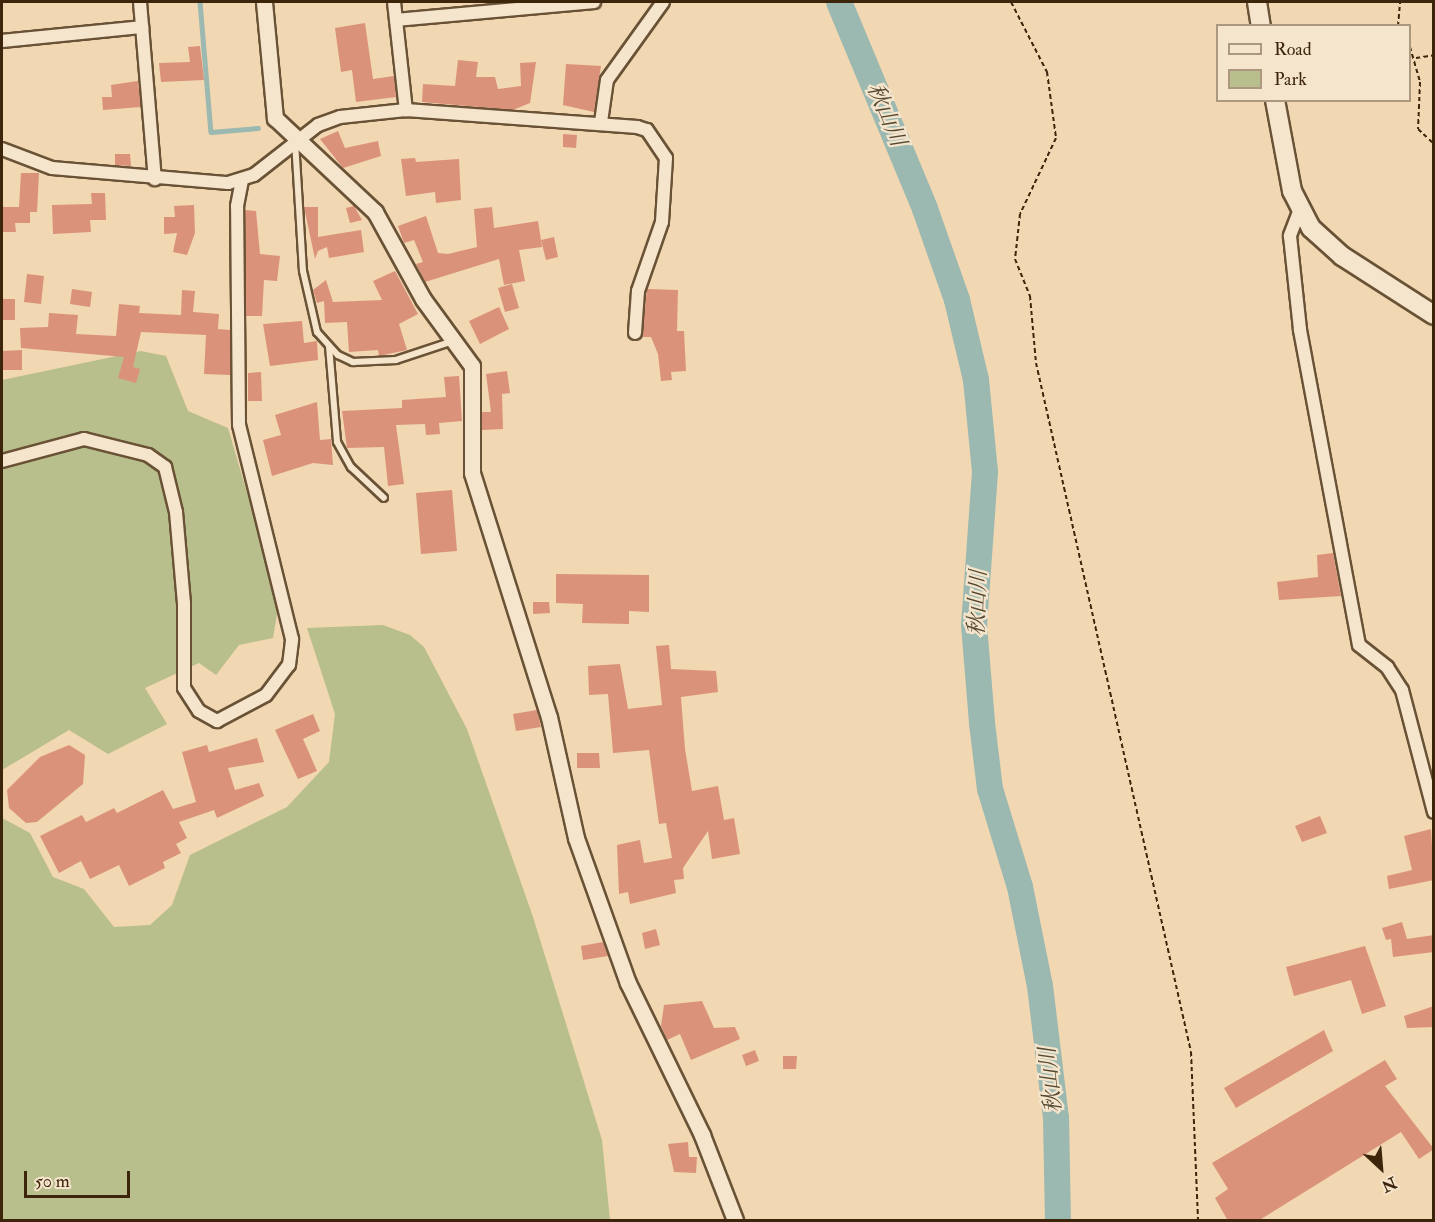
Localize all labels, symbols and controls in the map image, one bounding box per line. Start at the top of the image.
legend [1216,24,1411,102]
text: Road [1274,38,1312,61]
text: Park [1274,68,1307,91]
water label: 秋山川 [861,79,911,151]
water label: 秋山川 [964,570,992,636]
water label: 秋山川 [1034,1046,1068,1114]
north arrow [1351,1138,1411,1198]
scale bar [27,1159,134,1197]
text: 50 m [35,1170,70,1193]
text: N [1378,1172,1400,1196]

